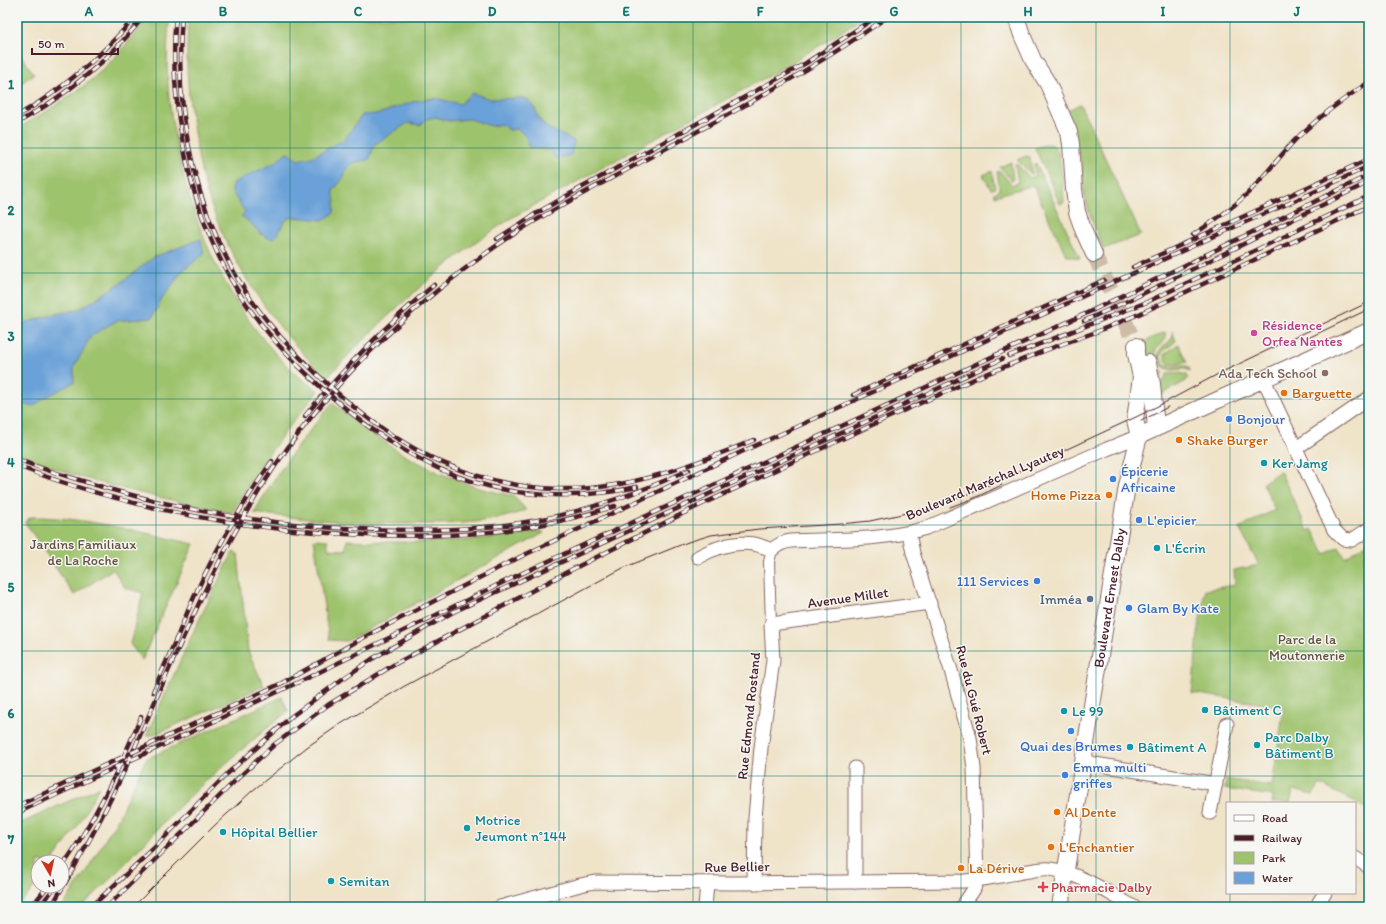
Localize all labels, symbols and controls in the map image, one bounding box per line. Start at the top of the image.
text: A [84,4,94,19]
text: B [219,4,228,19]
text: C [354,4,363,19]
text: D [488,4,497,19]
text: E [622,4,630,19]
text: F [757,4,764,19]
text: G [890,4,899,19]
text: H [1024,4,1033,19]
text: I [1161,4,1166,19]
text: J [1293,4,1301,19]
scale bar [32,30,118,56]
text: 50 m [38,37,64,51]
text: 1 [8,77,14,92]
text: 2 [8,203,15,218]
place label: Résidence Orfea Nantes [1262,317,1343,350]
marker: Résidence Orfea Nantes [1249,328,1259,338]
text: 3 [7,329,15,344]
place label: Ada Tech School [1219,365,1317,382]
marker: Ada Tech School [1320,368,1330,378]
place label: Barguette [1292,385,1352,402]
marker: Barguette [1279,388,1289,398]
place label: Bonjour [1237,411,1285,428]
marker: Bonjour [1224,414,1234,424]
place label: Shake Burger [1187,432,1269,449]
marker: Shake Burger [1174,435,1184,445]
street label: Boulevard Maréchal Lyautey [903,442,1067,524]
text: 4 [7,455,15,470]
place label: Ker Jamg [1272,455,1329,472]
marker: Ker Jamg [1259,458,1269,468]
place label: Épicerie Africaine [1121,463,1176,496]
marker: Épicerie Africaine [1108,474,1118,484]
place label: Home Pizza [1031,487,1102,504]
marker: Home Pizza [1104,490,1114,500]
place label: L'epicier [1147,512,1197,529]
marker: L'epicier [1134,515,1144,525]
street label: Boulevard Ernest Dalby [1090,526,1129,669]
park label: Jardins Familiaux de La Roche [30,536,136,569]
place label: L'Écrin [1165,540,1206,557]
marker: L'Écrin [1152,543,1162,553]
place label: 111 Services [957,573,1029,590]
marker: 111 Services [1032,576,1042,586]
text: 5 [8,580,15,595]
street label: Avenue Millet [807,584,889,612]
place label: Imméa [1040,591,1083,608]
marker: Imméa [1085,594,1095,604]
place label: Glam By Kate [1137,600,1219,617]
marker: Glam By Kate [1124,603,1134,613]
park label: Parc de la Moutonnerie [1269,631,1345,664]
street label: Rue du Gué Robert [952,643,996,757]
street label: Rue Edmond Rostand [734,651,764,781]
place label: Bâtiment C [1213,702,1281,719]
place label: Le 99 [1072,703,1104,720]
marker: Bâtiment C [1200,705,1210,715]
text: 6 [8,706,15,721]
marker: Le 99 [1059,706,1069,716]
marker: Quai des Brumes [1066,726,1076,736]
place label: Parc Dalby Bâtiment B [1265,729,1333,762]
place label: Quai des Brumes [1020,738,1122,755]
place label: Bâtiment A [1138,739,1206,756]
marker: Parc Dalby Bâtiment B [1252,740,1262,750]
marker: Bâtiment A [1125,742,1135,752]
place label: Emma multi griffes [1073,759,1146,792]
marker: Emma multi griffes [1060,770,1070,780]
legend [1226,802,1356,894]
place label: Al Dente [1065,804,1117,821]
marker: Al Dente [1052,807,1062,817]
text: Road [1262,811,1288,825]
place label: Motrice Jeumont n°144 [475,812,567,845]
marker: Motrice Jeumont n°144 [462,823,472,833]
place label: Hôpital Bellier [231,824,318,841]
marker: Hôpital Bellier [218,827,228,837]
text: Railway [1262,831,1302,845]
text: 7 [7,832,15,847]
place label: L'Enchantier [1059,839,1135,856]
marker: L'Enchantier [1046,842,1056,852]
text: Park [1262,851,1286,865]
north arrow [30,854,70,894]
street label: Rue Bellier [704,858,770,876]
place label: La Dérive [969,860,1025,877]
marker: La Dérive [956,863,966,873]
text: Water [1262,871,1293,885]
place label: Semitan [339,873,389,890]
text: N [47,876,56,890]
marker: Semitan [326,876,336,886]
place label: Pharmacie Dalby [1051,879,1152,896]
marker: Pharmacie Dalby [1038,882,1048,892]

